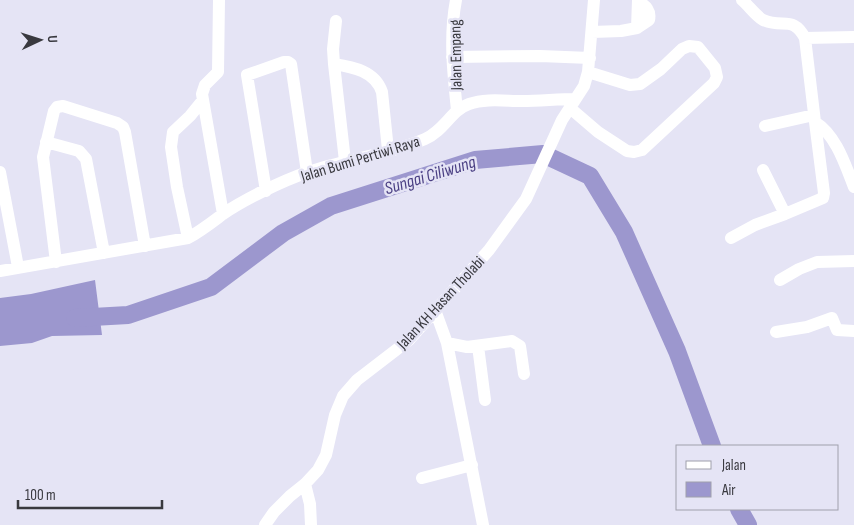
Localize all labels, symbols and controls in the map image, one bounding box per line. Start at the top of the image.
north arrow [15,15,65,65]
street label: Jalan Empang [446,19,467,92]
text: U [44,35,61,43]
street label: Jalan Bumi Pertiwi Raya [298,132,422,187]
water label: Sungai Ciliwung [382,151,479,199]
street label: Jalan KH Hasan Tholabi [393,253,489,354]
legend [676,445,839,510]
text: Jalan [721,456,746,475]
scale bar [18,478,161,510]
text: Air [721,481,736,500]
text: 100 m [25,486,56,505]

